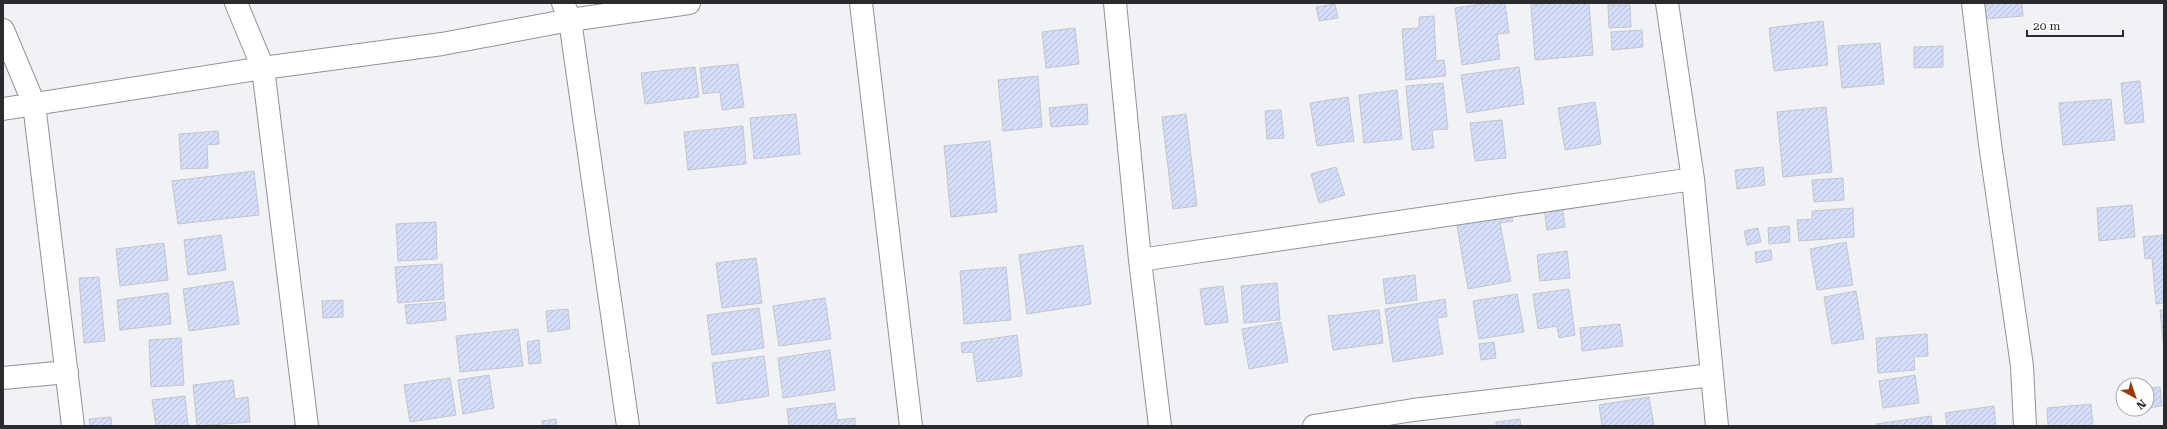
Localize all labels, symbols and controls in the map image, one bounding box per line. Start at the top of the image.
scale bar [2027,12,2123,38]
text: 20 m [2033,19,2060,33]
north arrow [2115,377,2155,417]
text: N [2133,397,2149,412]

